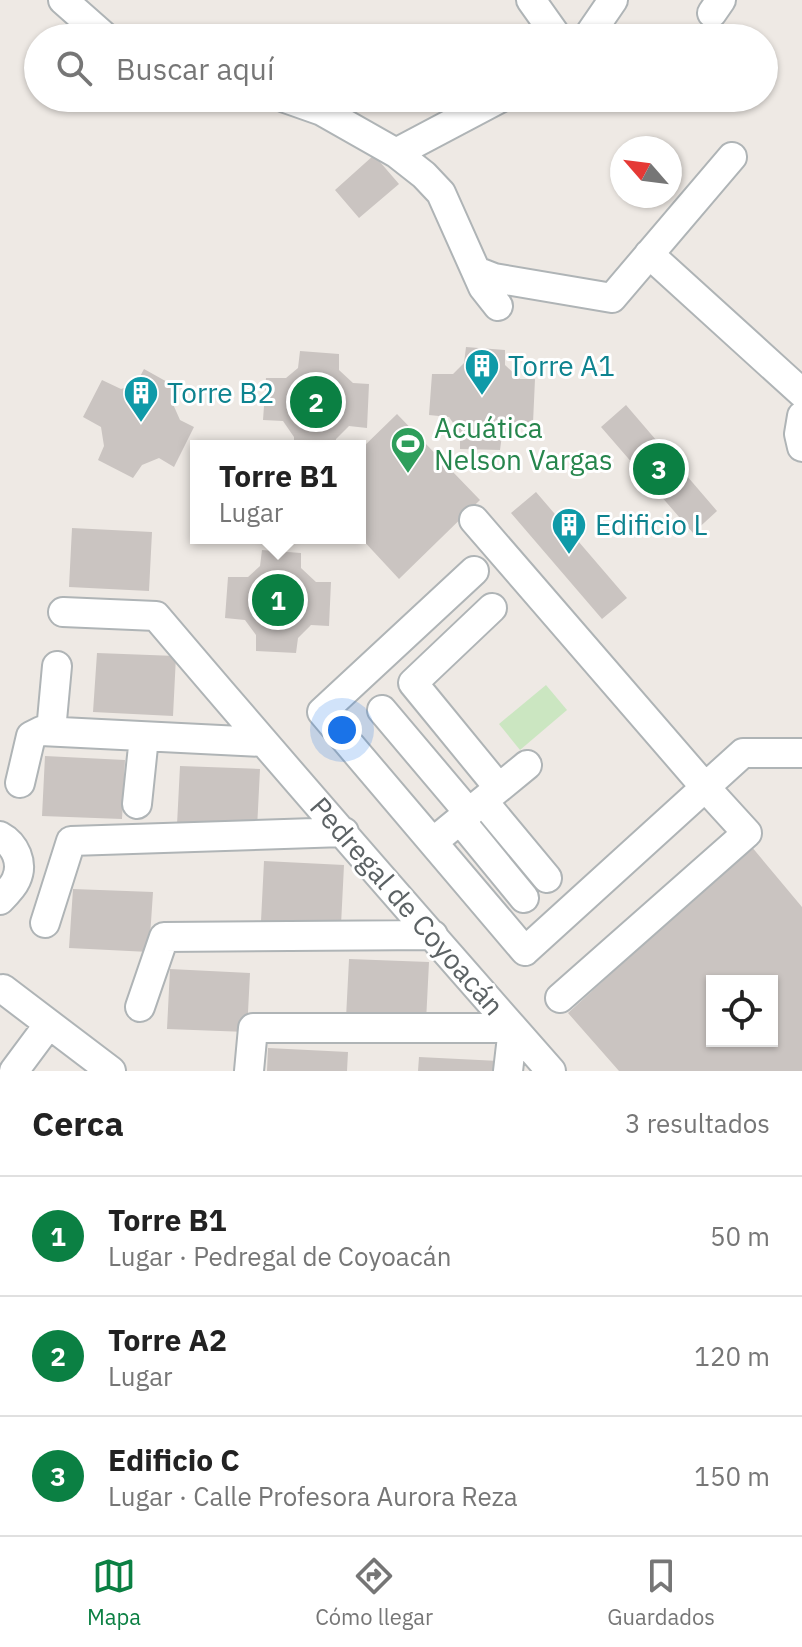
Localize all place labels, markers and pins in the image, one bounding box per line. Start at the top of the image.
building icon: Torre A1 [463,347,501,397]
place label: Torre A1 [508,347,615,384]
pin: 2 [290,372,342,432]
building icon: Torre B2 [122,374,160,424]
place label: Torre B2 [167,374,274,411]
place label: Acuática Nelson Vargas [434,409,613,478]
sports icon: Acuática Nelson Vargas [389,425,427,475]
pin: 3 [633,439,685,499]
building icon: Edificio L [550,506,588,556]
place label: Edificio L [595,506,708,543]
pin: 1 [252,570,304,630]

